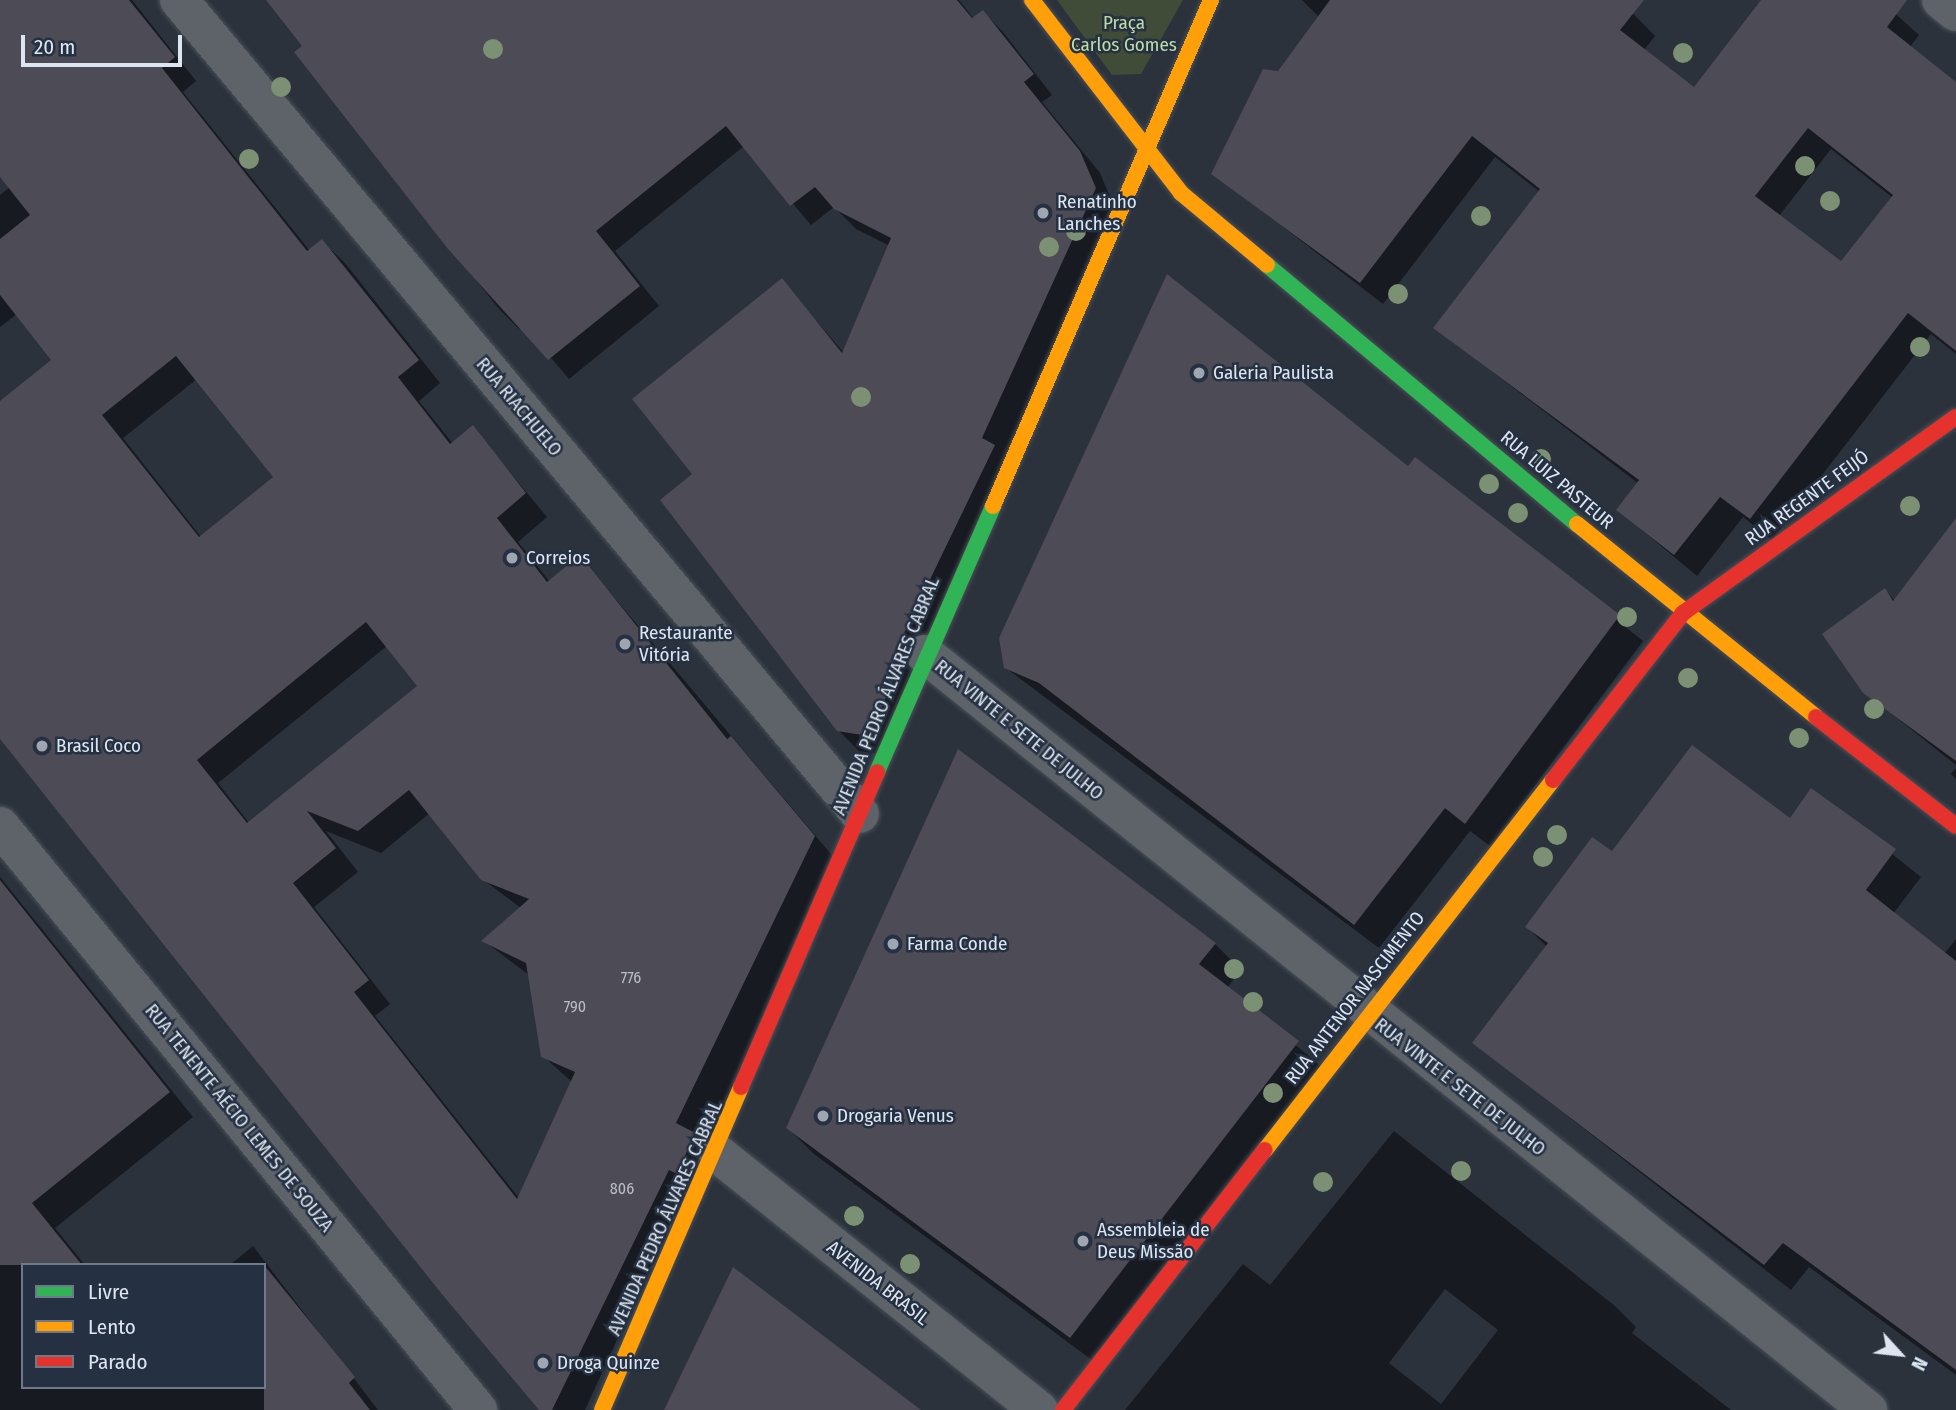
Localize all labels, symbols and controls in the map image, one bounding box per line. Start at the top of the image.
park label: Praça Carlos Gomes [1071,12,1177,56]
scale bar [24,21,186,65]
text: 20 m [34,34,75,60]
place label: Renatinho Lanches [1057,191,1137,235]
marker: Renatinho Lanches [1035,205,1051,221]
street label: RUA RIACHUELO [471,353,567,461]
place label: Galeria Paulista [1213,362,1334,384]
marker: Galeria Paulista [1191,365,1207,381]
street label: RUA LUIZ PASTEUR [1496,426,1618,534]
street label: RUA REGENTE FEIJÓ [1741,445,1873,551]
place label: Correios [526,547,590,569]
marker: Correios [504,550,520,566]
street label: AVENIDA PEDRO ÁLVARES CABRAL [828,574,944,818]
place label: Restaurante Vitória [639,622,733,666]
marker: Restaurante Vitória [617,636,633,652]
street label: RUA VINTE E SETE DE JULHO [930,655,1108,805]
place label: Brasil Coco [56,735,141,757]
marker: Brasil Coco [34,738,50,754]
street label: RUA ANTENOR NASCIMENTO [1281,907,1429,1089]
place label: Farma Conde [907,933,1007,955]
marker: Farma Conde [885,936,901,952]
house number: 776 [621,968,641,988]
house number: 790 [564,997,586,1017]
street label: RUA TENENTE AÉCIO LEMES DE SOUZA [140,1000,338,1236]
street label: RUA VINTE E SETE DE JULHO [1370,1013,1550,1161]
street label: AVENIDA PEDRO ÁLVARES CABRAL [603,1097,727,1339]
place label: Drogaria Venus [837,1105,954,1127]
marker: Drogaria Venus [815,1108,831,1124]
house number: 806 [610,1179,634,1199]
place label: Assembleia de Deus Missão [1097,1219,1210,1263]
marker: Assembleia de Deus Missão [1075,1233,1091,1249]
street label: AVENIDA BRASIL [822,1236,934,1330]
legend [21,1263,266,1389]
text: Livre [88,1279,129,1305]
text: Lento [88,1314,136,1340]
north arrow [1865,1319,1935,1389]
text: Parado [88,1349,147,1375]
place label: Droga Quinze [557,1352,660,1374]
text: N [1906,1353,1932,1374]
marker: Droga Quinze [535,1355,551,1371]

